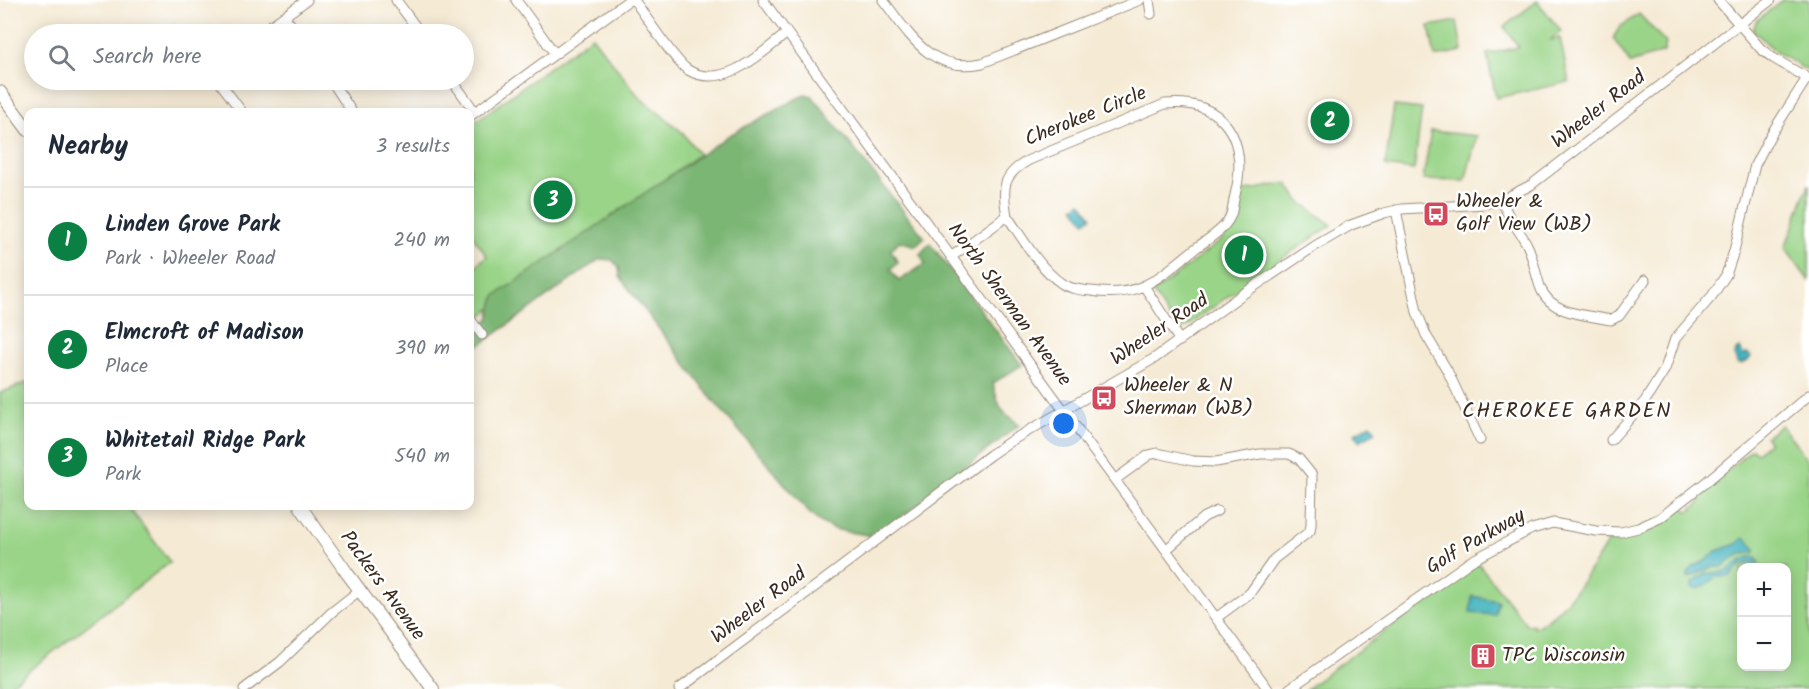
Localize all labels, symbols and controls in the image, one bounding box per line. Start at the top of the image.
search box [24,24,474,90]
text: Search here [93,40,201,75]
icon: search [45,41,78,74]
street label: Wheeler Road [1545,62,1654,157]
street label: Cherokee Circle [1020,78,1152,156]
pin: 2 [1310,98,1350,144]
text: Nearby [48,126,128,168]
text: 3 results [376,131,450,163]
pin: 3 [534,178,572,222]
place label: Wheeler & Golf View (WB) [1456,186,1592,241]
bus stop icon: Wheeler & Golf View (WB) [1421,199,1451,229]
text: Linden Grove Park [105,208,280,243]
street label: North Sherman Avenue [939,217,1079,393]
text: 1 [64,225,71,257]
text: 240 m [393,225,450,257]
pin: 1 [1224,232,1264,278]
text: Park · Wheeler Road [105,243,275,275]
street label: Wheeler Road [1104,285,1217,375]
text: Elmcroft of Madison [105,316,304,351]
text: 2 [62,333,73,365]
text: 390 m [395,333,450,365]
text: Place [105,351,148,383]
place label: Wheeler & N Sherman (WB) [1124,370,1253,425]
bus stop icon: Wheeler & N Sherman (WB) [1089,383,1119,413]
district label: CHEROKEE GARDEN [1462,395,1672,428]
your location [1049,409,1078,438]
text: Whitetail Ridge Park [105,424,305,459]
text: 3 [62,441,73,473]
text: 540 m [394,441,450,473]
text: Park [105,459,141,491]
street label: Golf Parkway [1420,500,1532,583]
street label: Packers Avenue [331,524,433,648]
street label: Wheeler Road [704,559,815,653]
map controls [1737,563,1791,671]
button: + [1737,563,1791,617]
button: − [1737,617,1791,671]
place label: TPC Wisconsin [1502,640,1625,672]
building icon: TPC Wisconsin [1468,641,1498,671]

